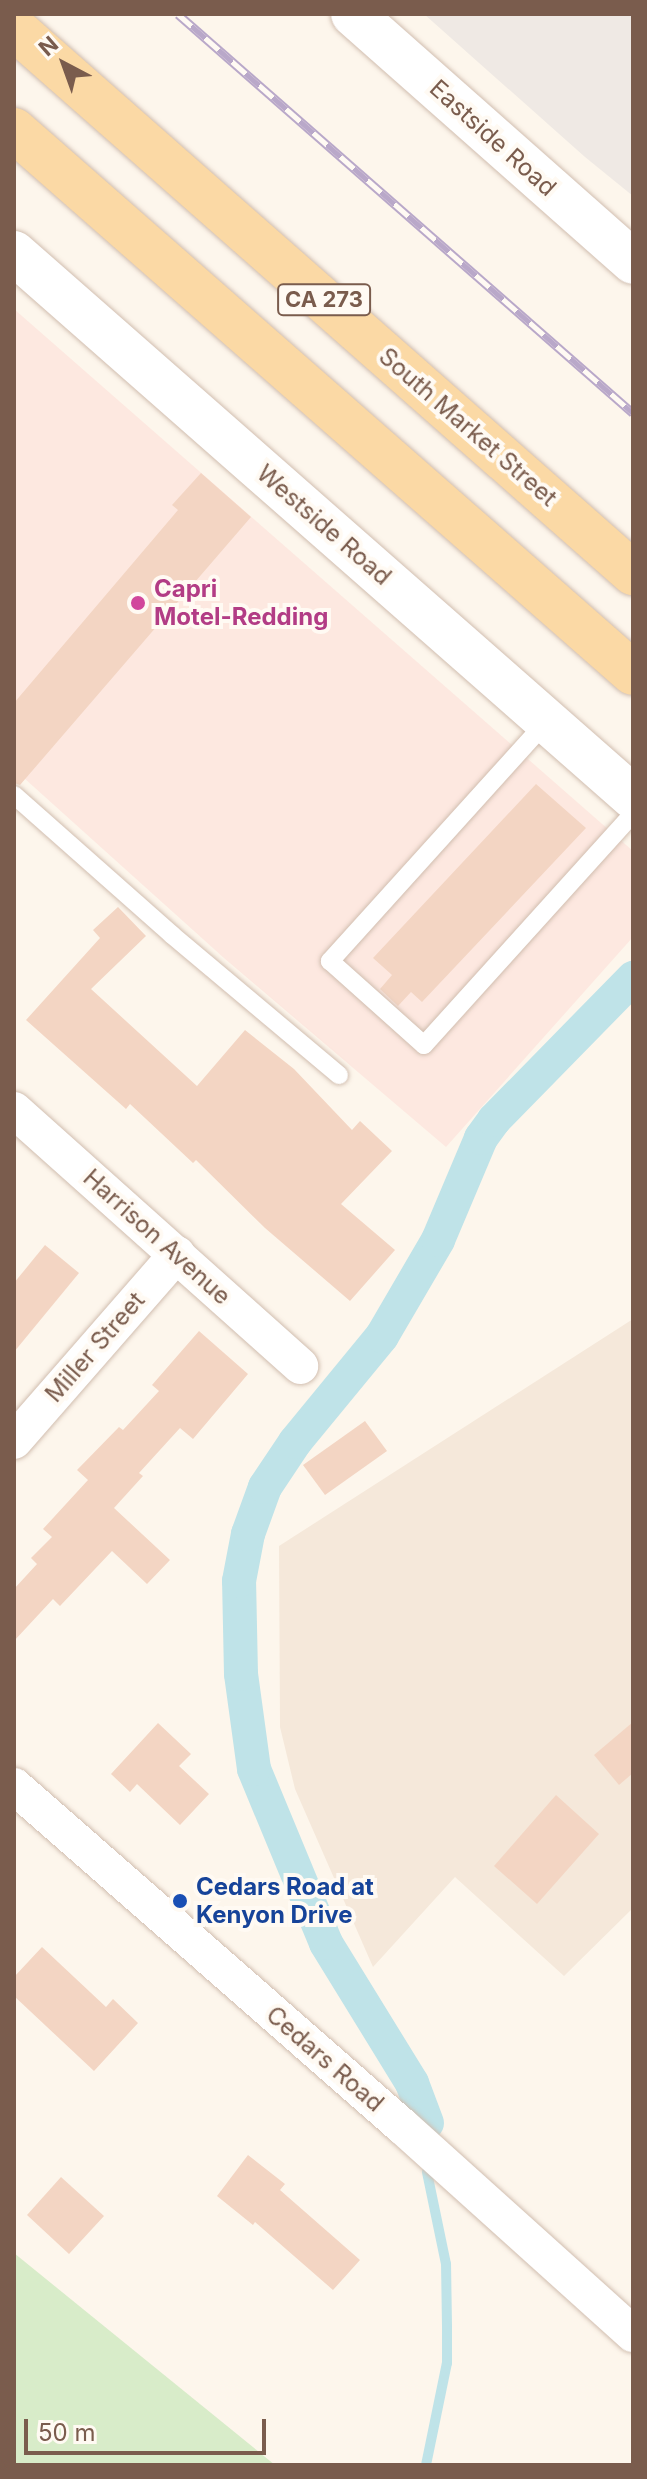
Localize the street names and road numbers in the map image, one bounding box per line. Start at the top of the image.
street label: Eastside Road [424,74,562,202]
road number: CA 273 [276,282,372,318]
street label: South Market Street [373,342,563,512]
street label: Westside Road [251,459,397,591]
street label: Harrison Avenue [77,1163,237,1311]
street label: Miller Street [39,1286,151,1408]
street label: Cedars Road [260,2000,390,2118]

